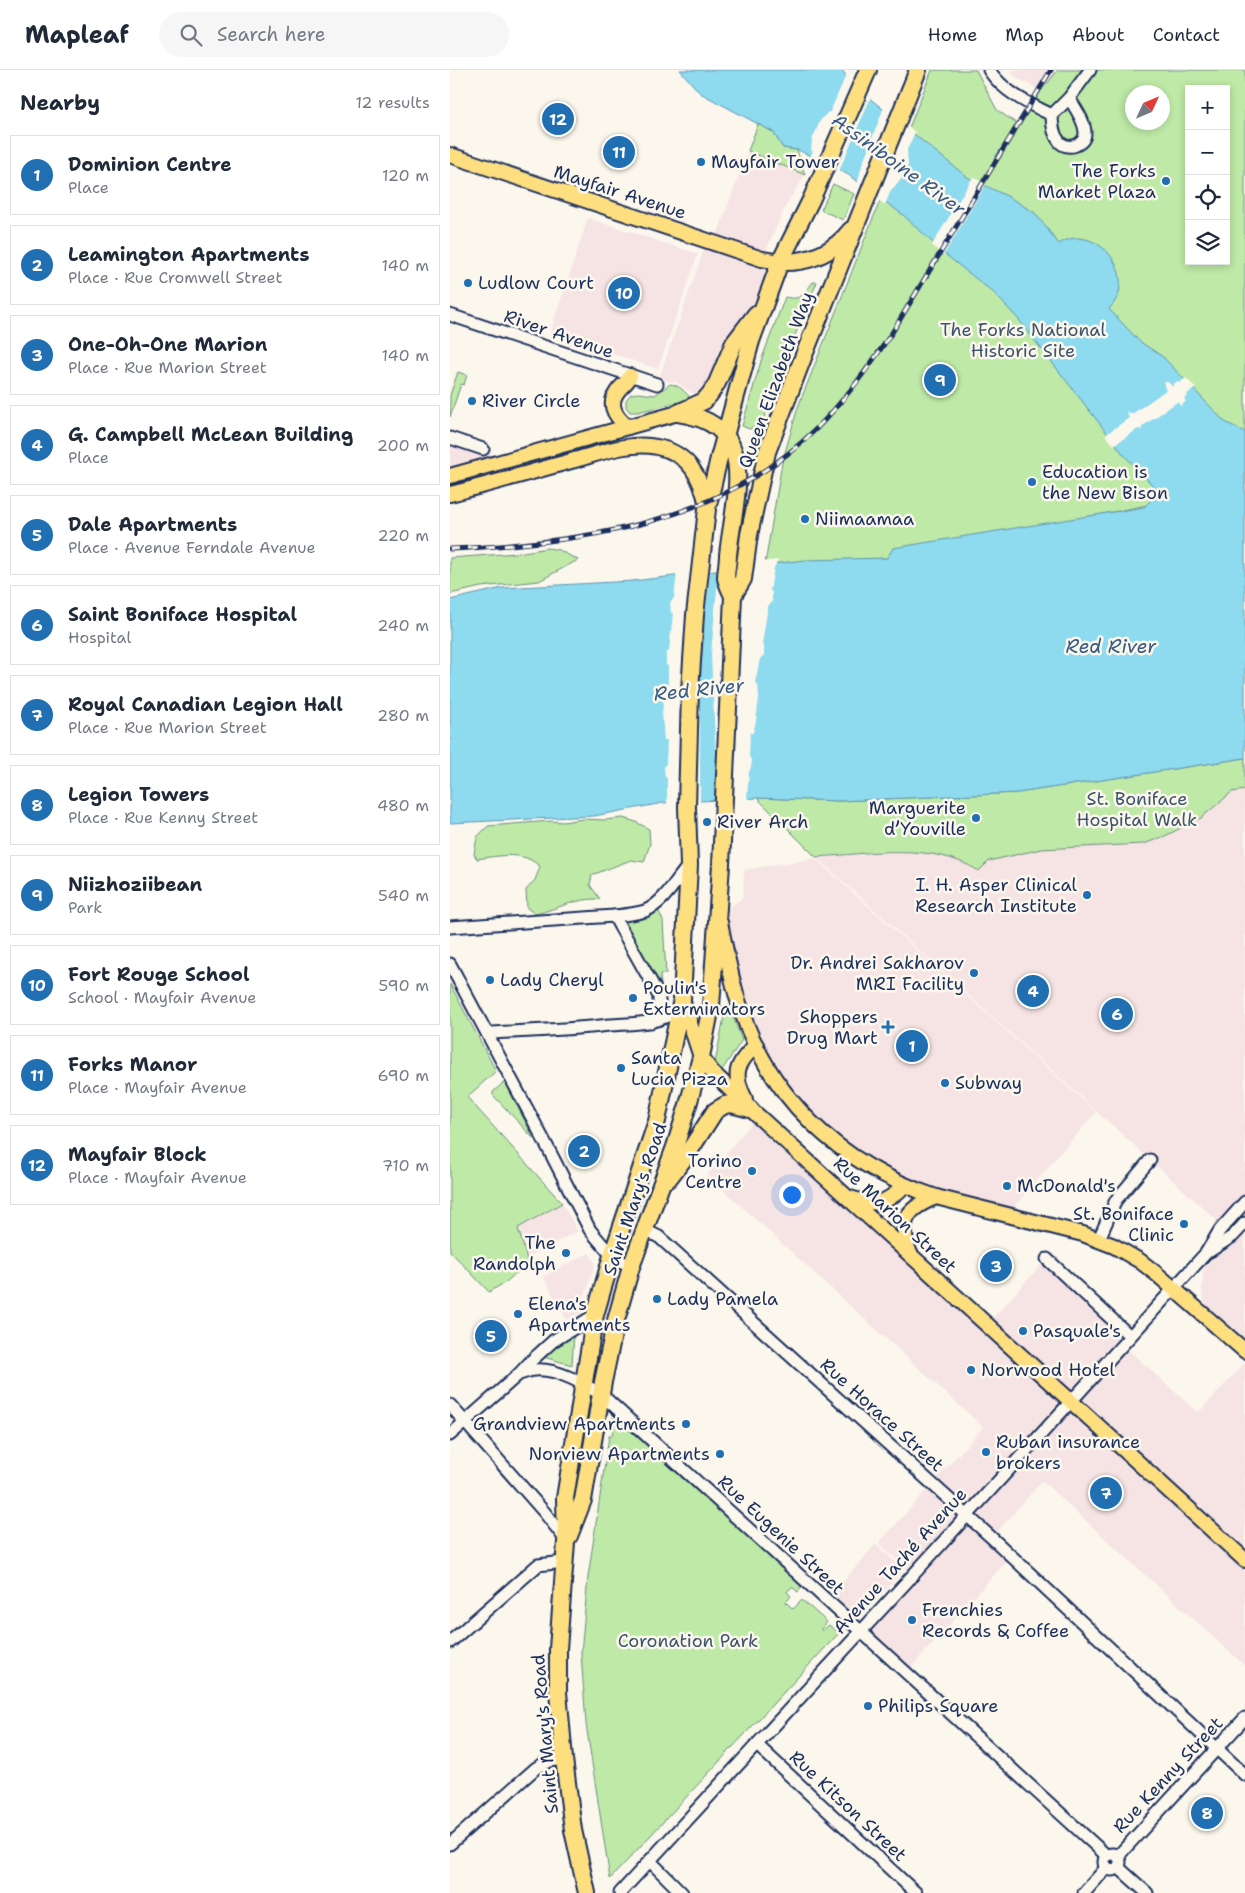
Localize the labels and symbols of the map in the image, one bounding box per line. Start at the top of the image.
north arrow [1125,85,1170,130]
pin: 12 [542,100,574,138]
water label: Assiniboine River [827,108,971,222]
pin: 11 [603,133,635,171]
place label: Mayfair Tower [711,150,839,174]
marker: Mayfair Tower [695,156,707,168]
street label: Mayfair Avenue [551,159,689,225]
place label: The Forks Market Plaza [1038,159,1156,204]
marker: The Forks Market Plaza [1160,175,1172,187]
place label: Ludlow Court [478,271,594,295]
pin: 10 [608,274,640,312]
marker: Ludlow Court [462,277,474,289]
street label: Queen Elizabeth Way [733,288,819,472]
street label: River Avenue [501,304,617,364]
park label: The Forks National Historic Site [940,318,1107,363]
pin: 9 [924,361,956,399]
place label: River Circle [482,389,581,413]
marker: River Circle [466,395,478,407]
place label: Education is the New Bison [1042,460,1168,505]
marker: Education is the New Bison [1026,476,1038,488]
place label: Niimaamaa [815,507,914,531]
marker: Niimaamaa [799,513,811,525]
water label: Red River [1066,634,1157,659]
water label: Red River [653,672,746,707]
park label: St. Boniface Hospital Walk [1077,787,1197,832]
place label: Marguerite d’Youville [869,796,966,841]
place label: River Arch [717,810,809,834]
marker: Marguerite d’Youville [970,812,982,824]
marker: River Arch [701,816,713,828]
place label: I. H. Asper Clinical Research Institute [915,873,1078,918]
marker: I. H. Asper Clinical Research Institute [1081,889,1093,901]
place label: Dr. Andrei Sakharov MRI Facility [790,951,964,996]
marker: Dr. Andrei Sakharov MRI Facility [968,967,980,979]
place label: Lady Cheryl [500,968,604,992]
pin: 4 [1017,972,1049,1010]
marker: Lady Cheryl [484,974,496,986]
place label: Poulin's Exterminators [643,976,766,1021]
marker: Poulin's Exterminators [627,992,639,1004]
pin: 6 [1101,995,1133,1033]
place label: Shoppers Drug Mart [787,1005,878,1050]
marker: Shoppers Drug Mart [882,1021,894,1033]
pin: 1 [896,1027,928,1065]
place label: Santa Lucia Pizza [631,1046,728,1091]
marker: Santa Lucia Pizza [615,1062,627,1074]
place label: Subway [955,1071,1022,1095]
marker: Subway [939,1077,951,1089]
street label: Saint Mary's Road [598,1119,672,1279]
pin: 2 [568,1132,600,1170]
place label: Torino Centre [685,1149,742,1194]
street label: Rue Marion Street [828,1152,962,1279]
marker: Torino Centre [746,1165,758,1177]
place label: McDonald's [1017,1174,1116,1198]
marker: McDonald's [1001,1180,1013,1192]
your location [779,1182,805,1208]
place label: St. Boniface Clinic [1073,1202,1174,1247]
marker: St. Boniface Clinic [1178,1218,1190,1230]
place label: The Randolph [473,1231,556,1276]
marker: The Randolph [560,1247,572,1259]
pin: 3 [980,1247,1012,1285]
place label: Lady Pamela [667,1287,778,1311]
place label: Elena's Apartments [528,1292,631,1337]
marker: Lady Pamela [651,1293,663,1305]
marker: Elena's Apartments [512,1308,524,1320]
pin: 5 [475,1317,507,1355]
place label: Pasquale's [1033,1319,1121,1343]
marker: Pasquale's [1017,1325,1029,1337]
street label: Rue Horace Street [815,1353,949,1477]
place label: Norwood Hotel [981,1358,1116,1382]
marker: Norwood Hotel [965,1364,977,1376]
place label: Grandview Apartments [473,1412,676,1436]
marker: Grandview Apartments [680,1418,692,1430]
place label: Ruban insurance brokers [996,1430,1140,1475]
place label: Norview Apartments [529,1442,710,1466]
marker: Ruban insurance brokers [980,1446,992,1458]
marker: Norview Apartments [714,1448,726,1460]
street label: Rue Eugenie Street [712,1470,850,1600]
pin: 7 [1090,1474,1122,1512]
street label: Avenue Taché Avenue [828,1483,972,1639]
place label: Frenchies Records & Coffee [922,1598,1069,1643]
marker: Frenchies Records & Coffee [906,1614,918,1626]
park label: Coronation Park [618,1629,758,1653]
street label: Saint Mary's Road [526,1653,564,1815]
place label: Philips Square [878,1694,999,1718]
marker: Philips Square [862,1700,874,1712]
street label: Rue Kenny Street [1108,1712,1228,1838]
street label: Rue Kitson Street [784,1745,912,1867]
pin: 8 [1191,1794,1223,1832]

